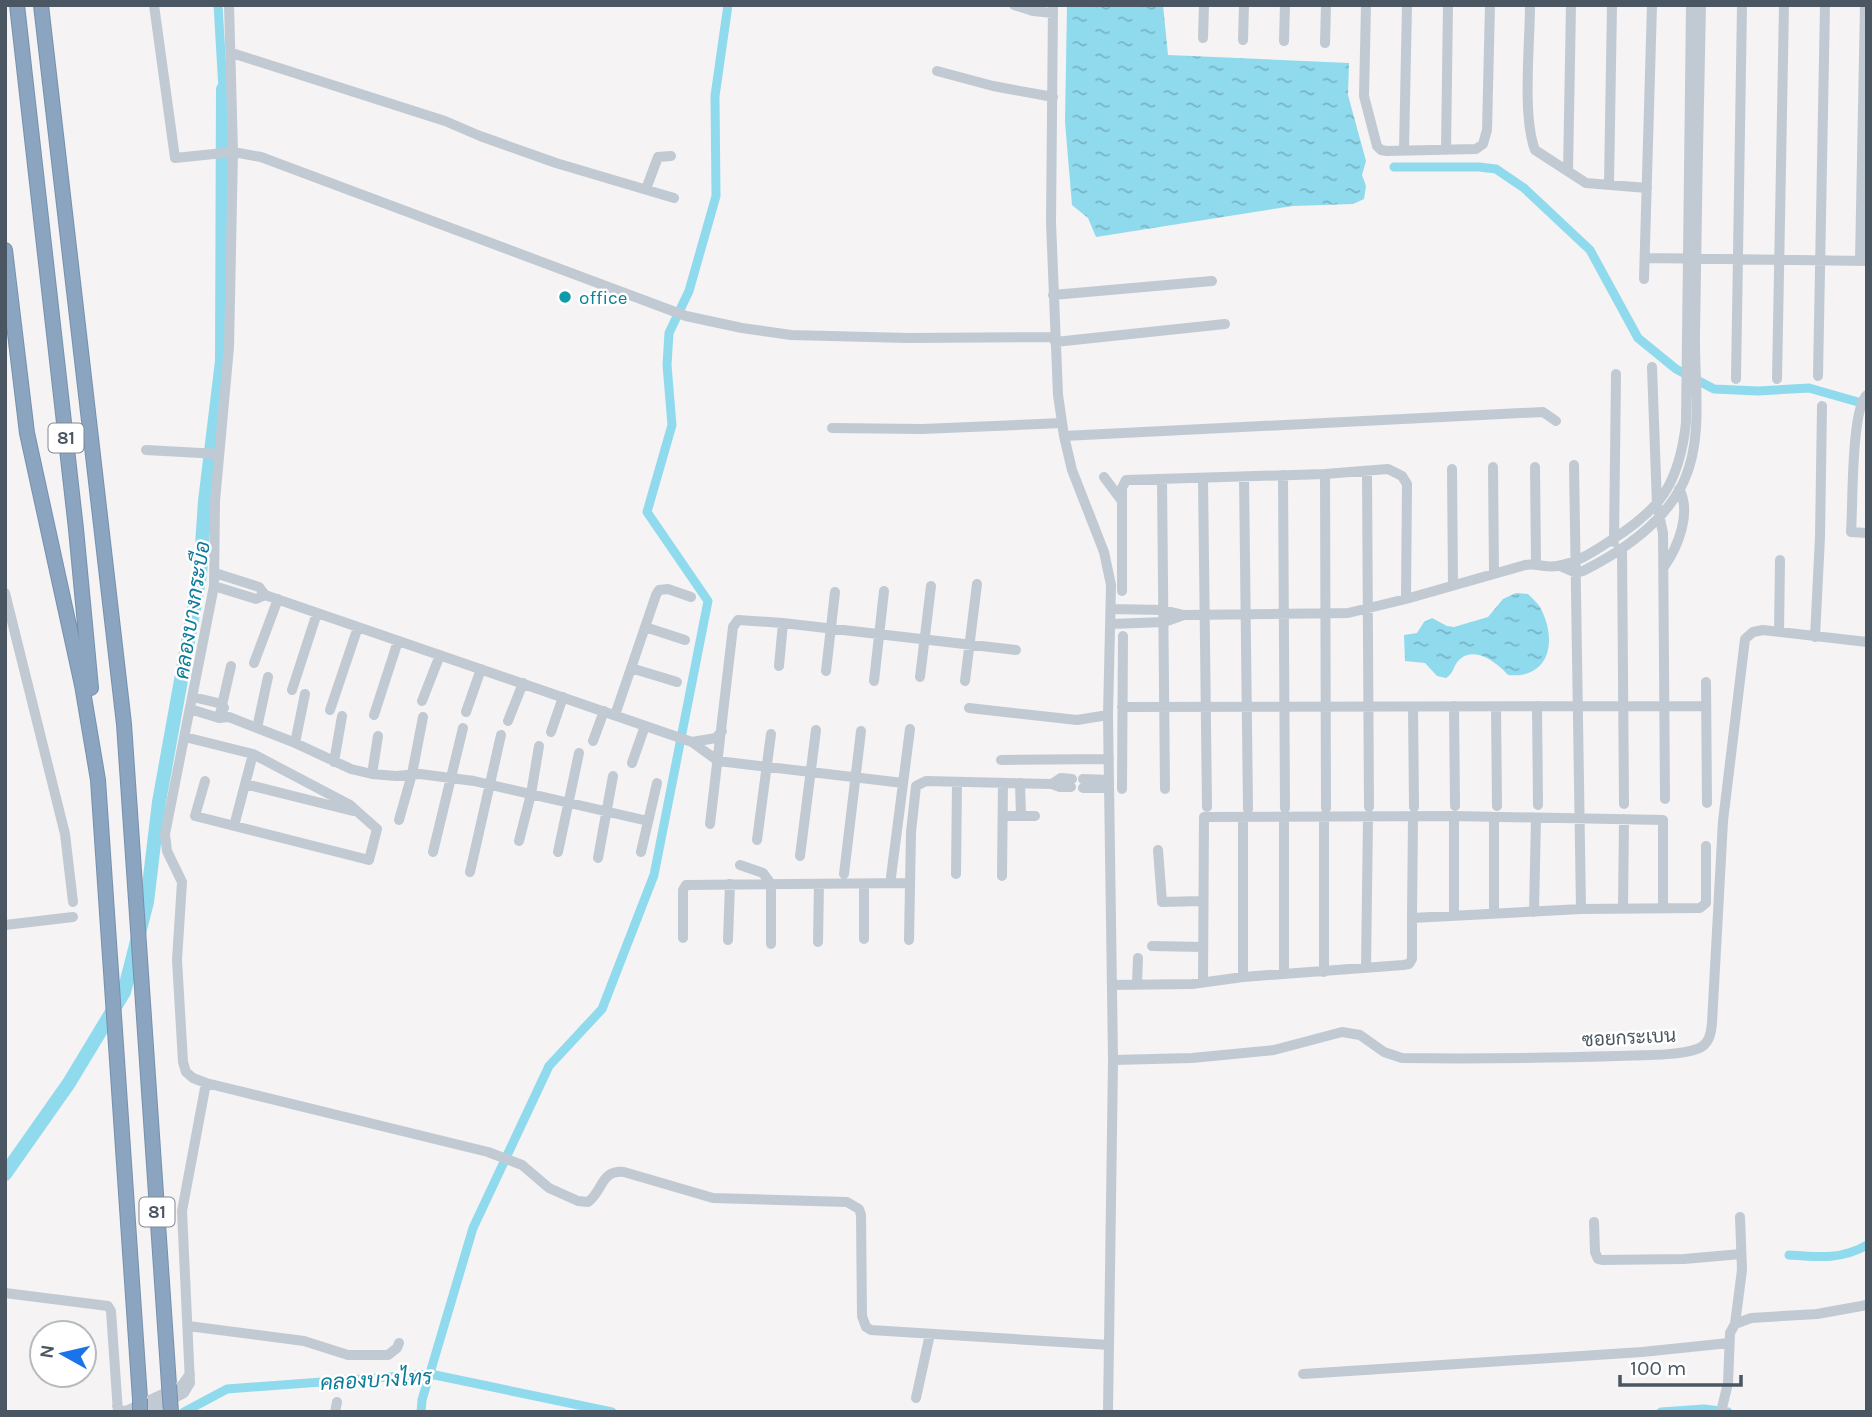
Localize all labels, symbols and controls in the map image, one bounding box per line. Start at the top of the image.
place label: office [579,287,628,309]
marker: office [557,289,573,305]
road number: 81 [48,424,84,452]
water label: คลองบางกระบือ [168,539,215,681]
street label: ซอยกระเบน [1581,1025,1677,1051]
road number: 81 [140,1198,174,1226]
north arrow [28,1319,98,1389]
text: N [35,1343,59,1360]
scale bar [1620,1344,1741,1388]
text: 100 m [1630,1356,1687,1380]
water label: คลองบางไทร [319,1364,433,1395]

